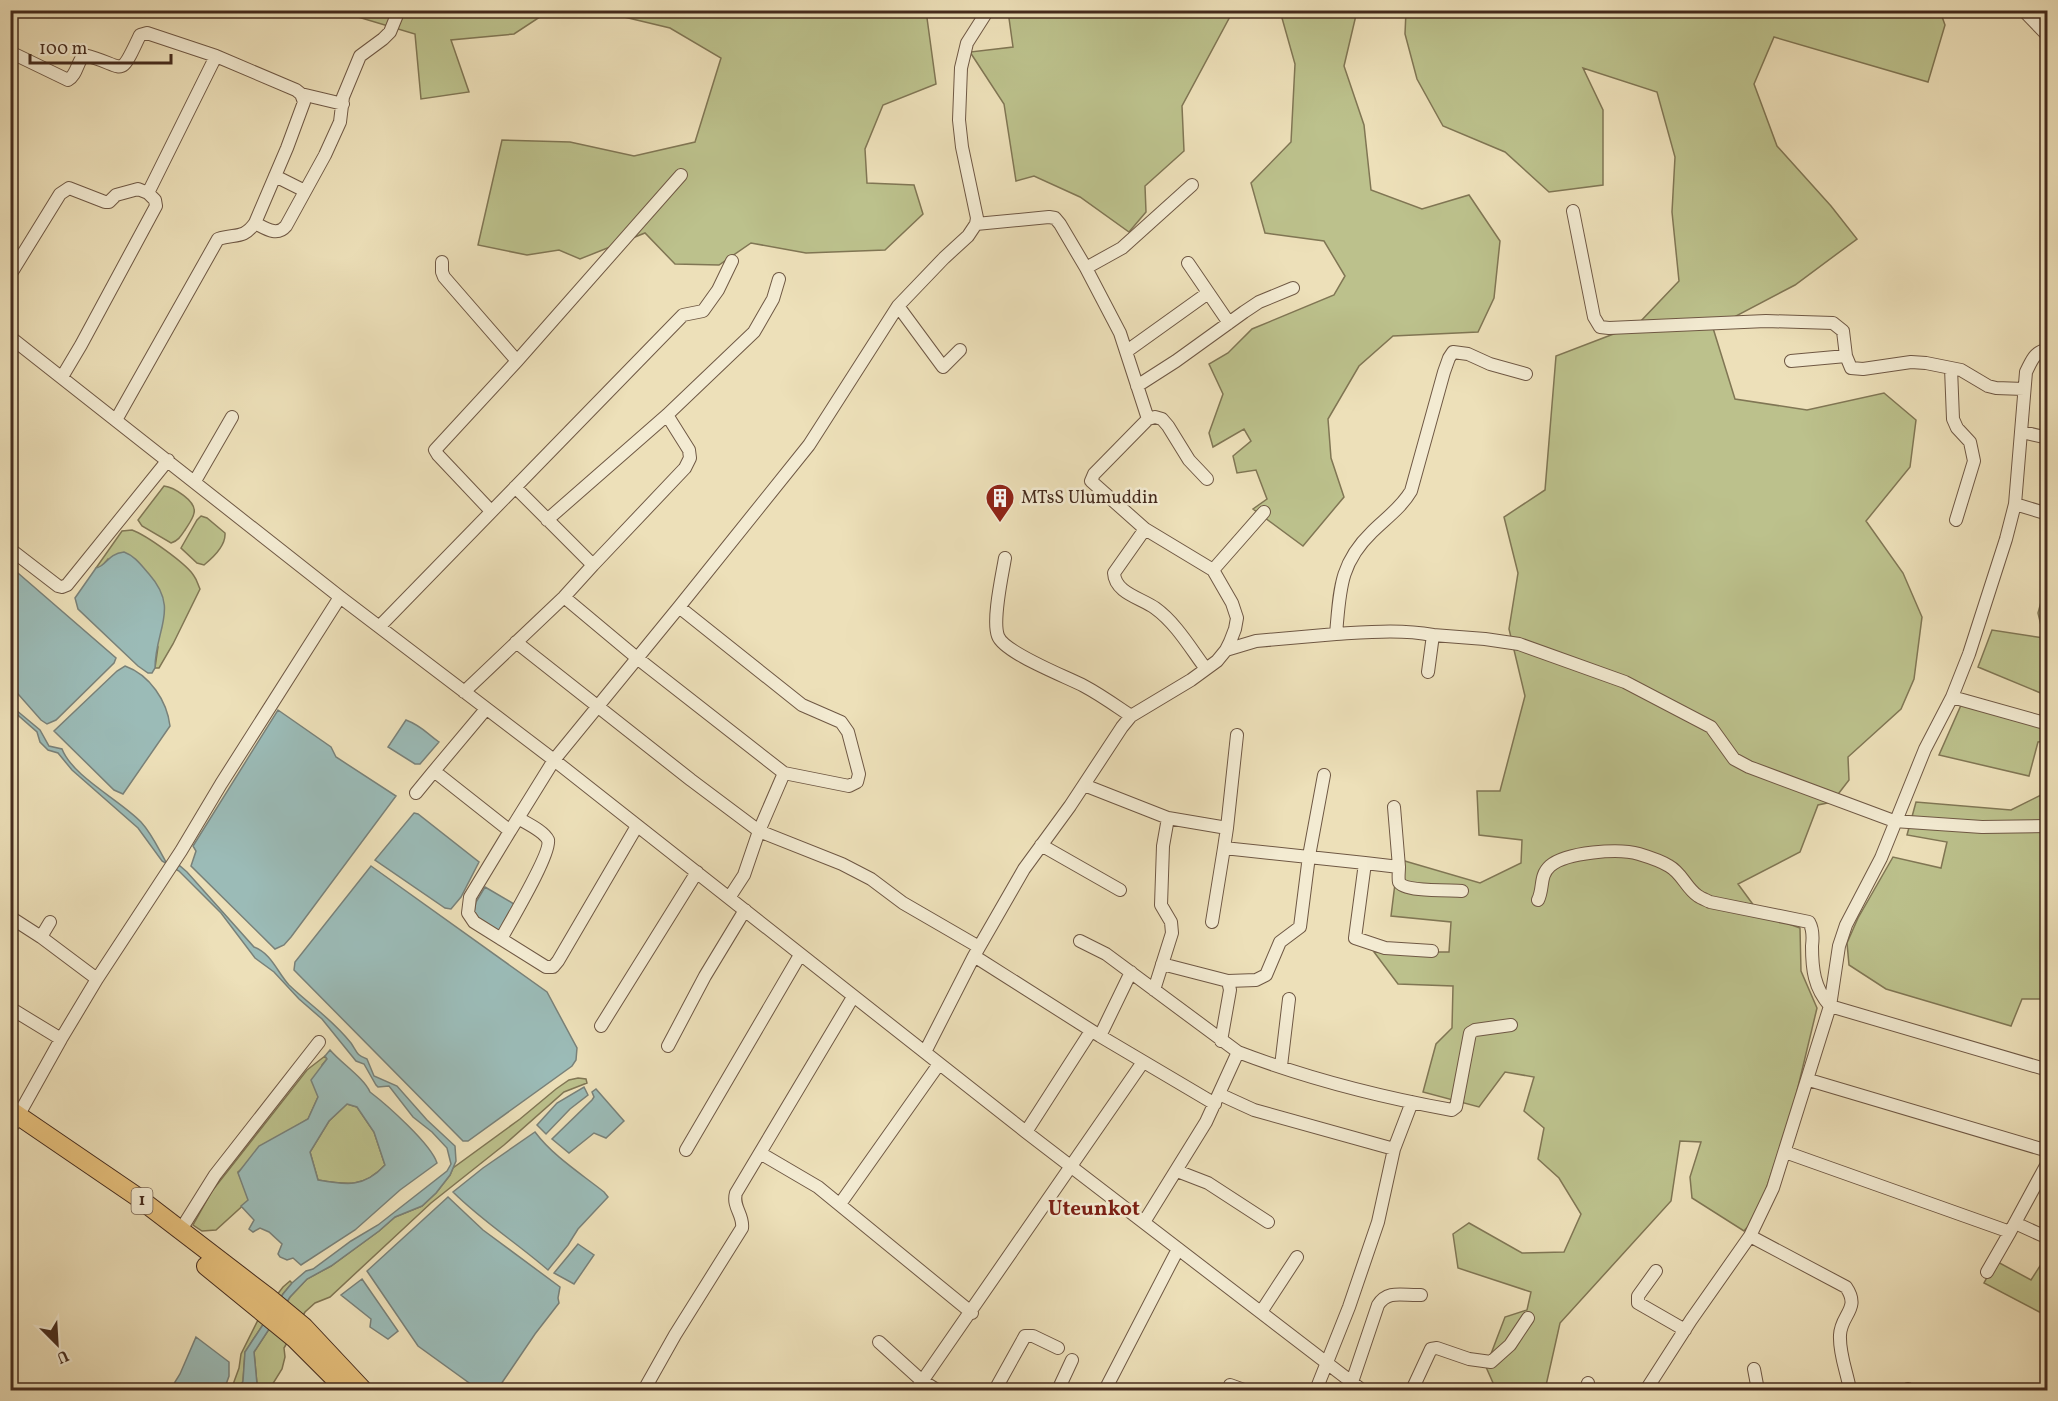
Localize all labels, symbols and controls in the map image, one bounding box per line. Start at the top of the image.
scale bar [30,27,171,65]
text: 100 m [39,37,88,62]
building icon: MTsS Ulumuddin [984,482,1016,524]
place label: MTsS Ulumuddin [1021,486,1158,511]
road number: 1 [132,1188,152,1214]
district label: Uteunkot [1048,1195,1140,1224]
north arrow [27,1314,87,1374]
text: U [53,1344,72,1368]

